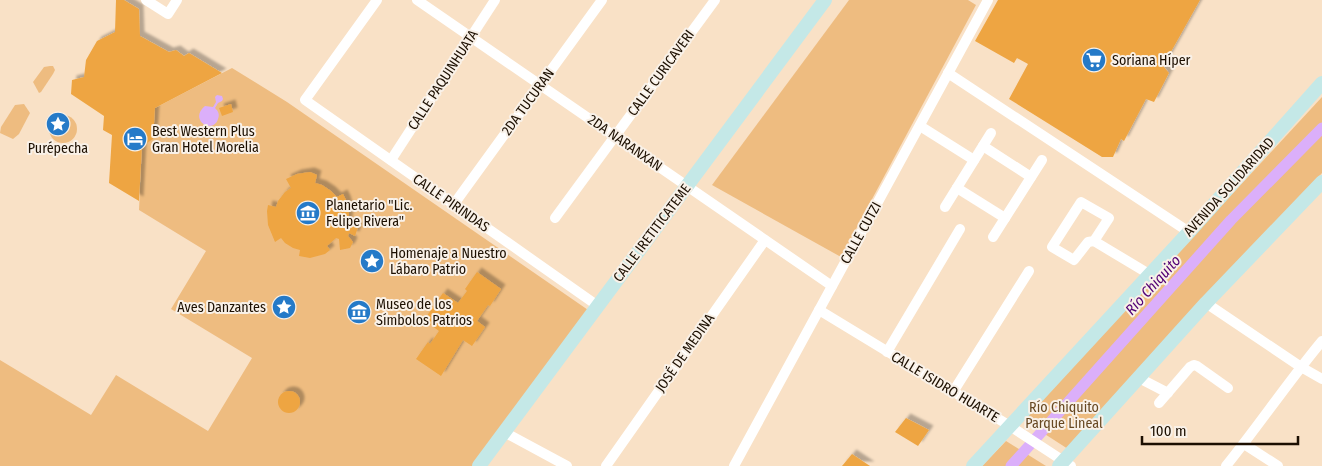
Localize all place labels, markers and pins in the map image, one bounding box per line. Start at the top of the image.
supermarket icon: Soriana Híper [1081,47,1107,73]
place label: Soriana Híper [1112,52,1191,69]
place icon: Purépecha [45,111,71,137]
place label: Best Western Plus Gran Hotel Morelia [152,123,259,156]
hotel icon: Best Western Plus Gran Hotel Morelia [122,126,148,152]
place label: Purépecha [28,140,88,157]
place label: Planetario "Lic. Felipe Rivera" [326,197,413,230]
museum icon: Planetario "Lic. Felipe Rivera" [295,200,321,226]
place label: Homenaje a Nuestro Lábaro Patrio [390,245,507,278]
place icon: Homenaje a Nuestro Lábaro Patrio [359,248,385,274]
place icon: Aves Danzantes [271,294,297,320]
place label: Museo de los Símbolos Patrios [376,296,472,329]
place label: Aves Danzantes [177,299,266,316]
museum icon: Museo de los Símbolos Patrios [346,299,372,325]

